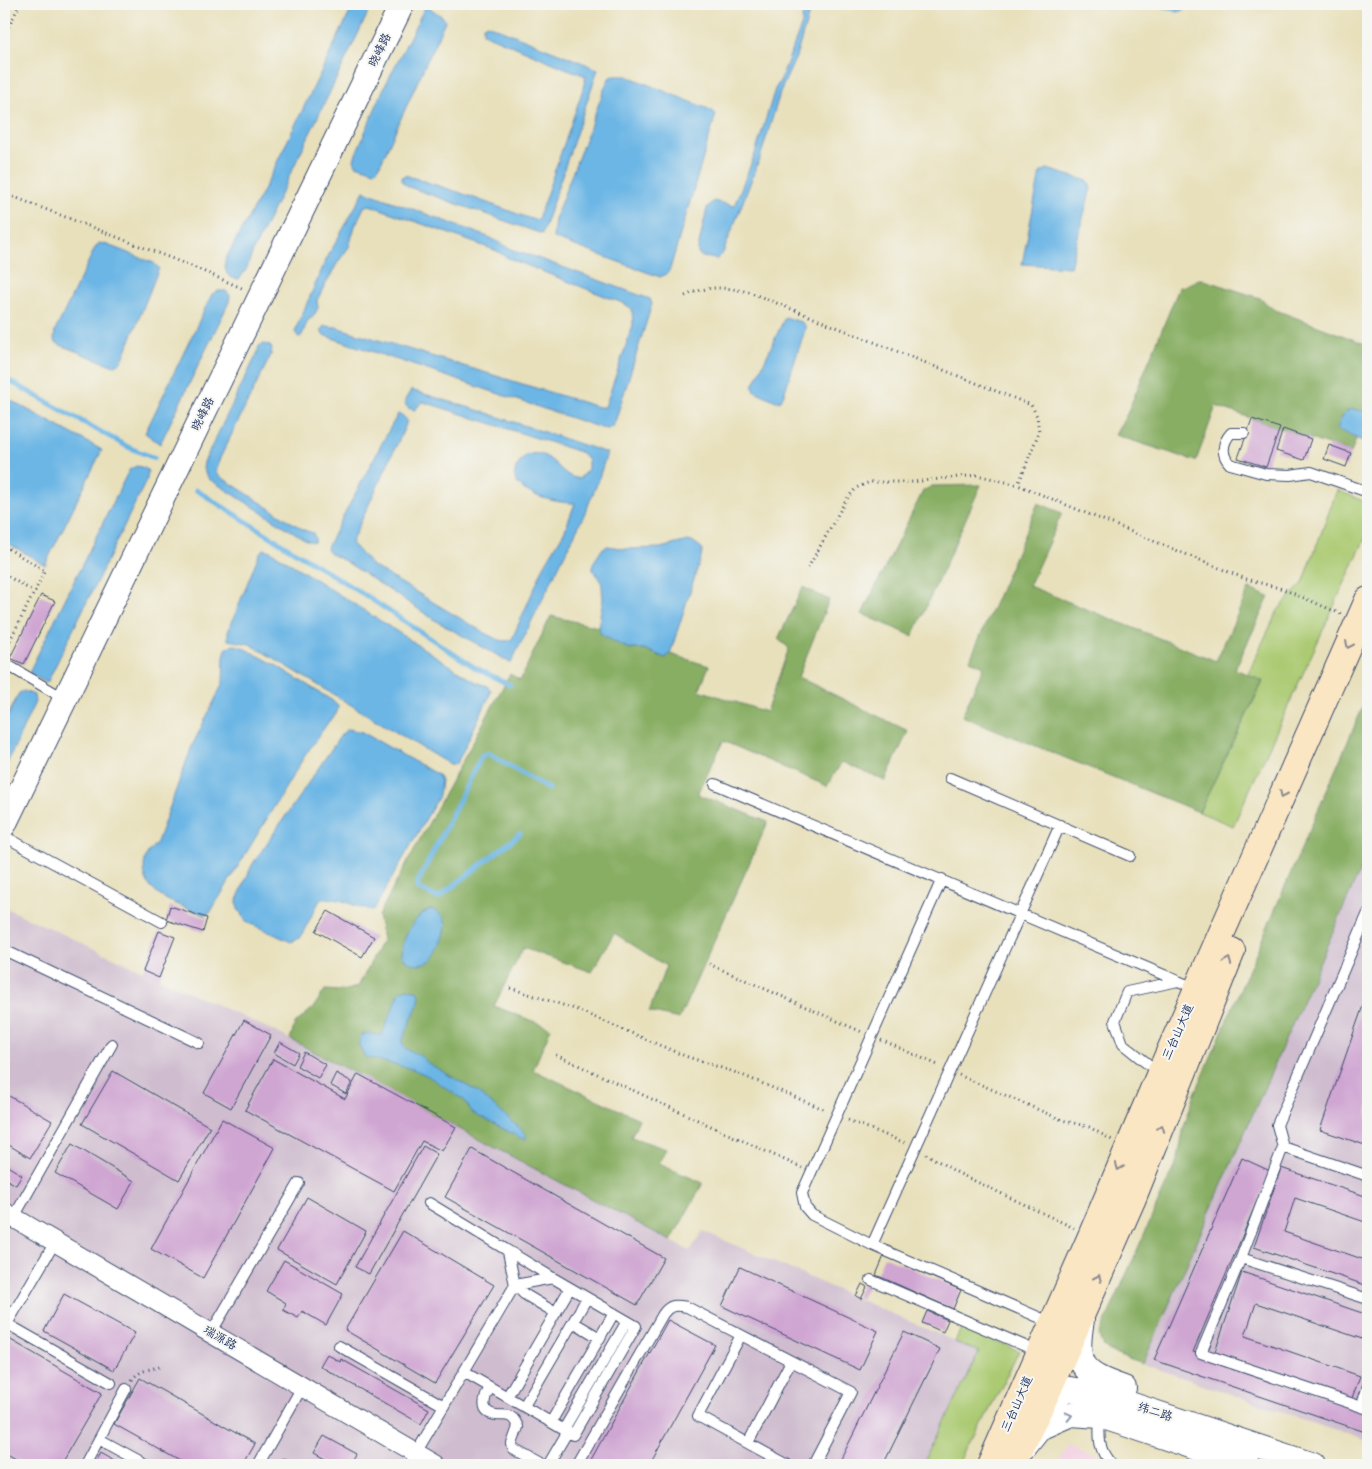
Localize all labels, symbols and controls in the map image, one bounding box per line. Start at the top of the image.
street label: 晓峰路 [365,31,395,69]
street label: 晓峰路 [188,395,218,433]
one-way arrow [1344,640,1355,649]
one-way arrow [1278,789,1289,798]
one-way arrow [1222,957,1233,966]
street label: 三台山大道 [1159,1002,1197,1062]
one-way arrow [1154,1124,1165,1133]
one-way arrow [1115,1162,1126,1171]
one-way arrow [1092,1274,1103,1283]
street label: 瑞源路 [201,1323,239,1353]
street label: 三台山大道 [998,1374,1036,1434]
street label: 纬二路 [1136,1399,1174,1425]
one-way arrow [1064,1411,1073,1422]

